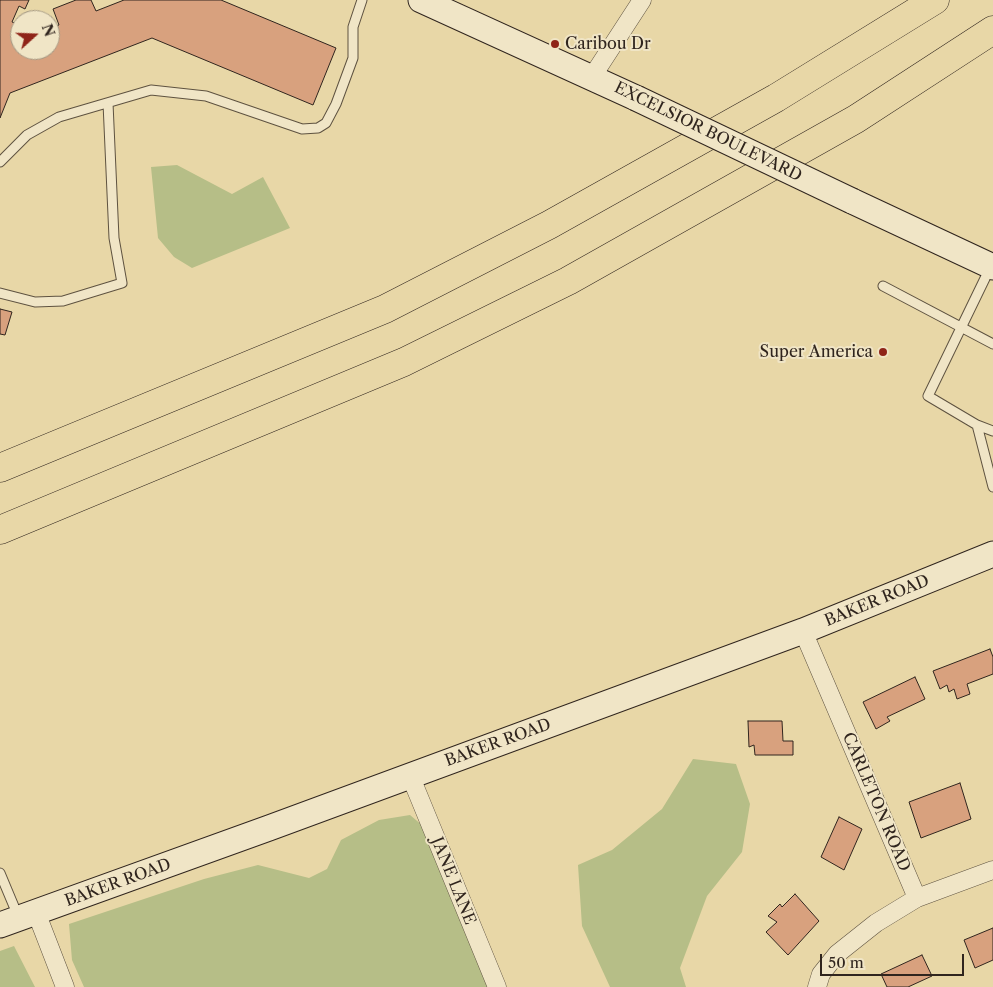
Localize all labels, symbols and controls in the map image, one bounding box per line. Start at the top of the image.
north arrow [10,10,60,60]
text: N [38,21,59,39]
place label: Caribou Dr [565,34,651,54]
marker: Caribou Dr [549,38,561,50]
street label: EXCELSIOR BOULEVARD [611,78,805,186]
place label: Super America [760,342,873,362]
marker: Super America [877,346,889,358]
street label: BAKER ROAD [822,571,932,631]
street label: BAKER ROAD [442,715,554,771]
street label: CARLETON ROAD [838,730,914,874]
street label: JANE LANE [427,834,479,928]
street label: BAKER ROAD [62,855,174,911]
scale bar [823,944,967,976]
text: 50 m [828,953,864,972]

